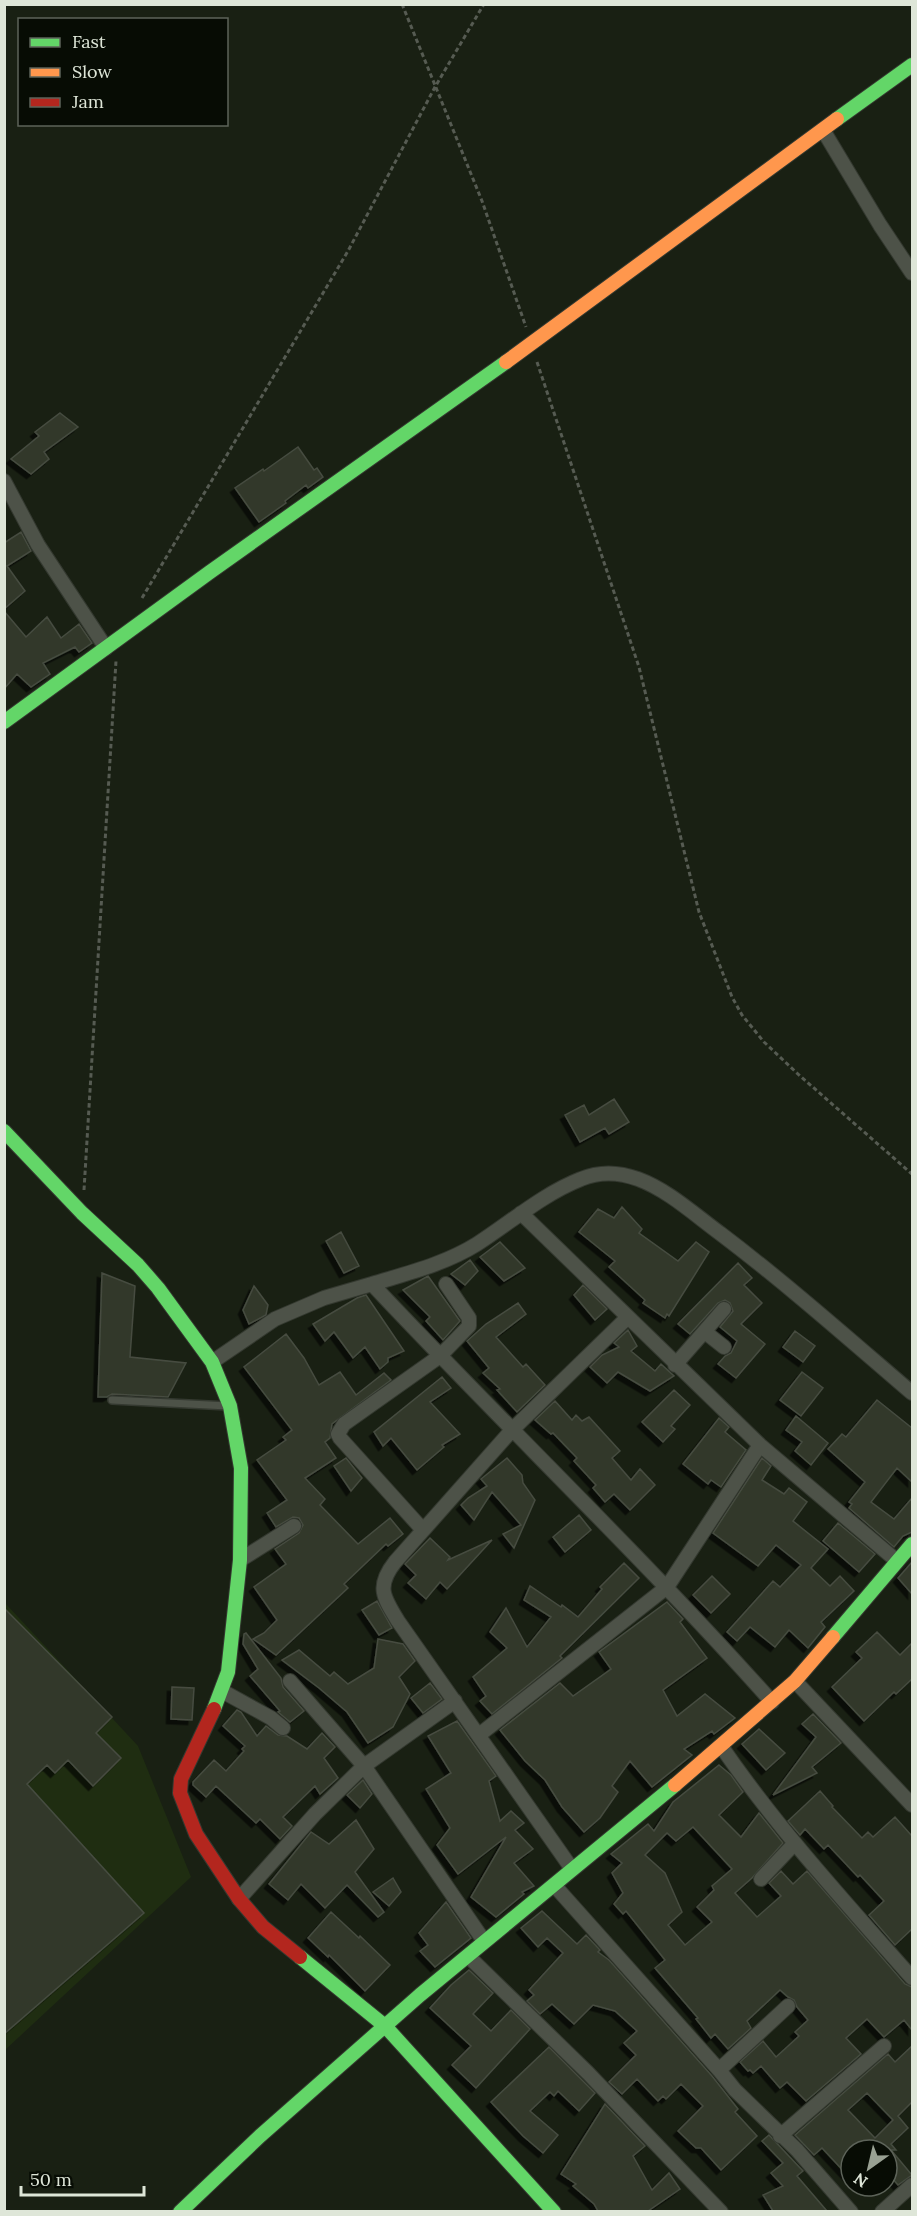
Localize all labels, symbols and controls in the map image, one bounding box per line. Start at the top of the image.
legend [18,18,228,126]
text: Fast [72,30,106,53]
text: Slow [72,60,112,83]
text: Jam [71,90,104,113]
north arrow [839,2138,899,2198]
scale bar [21,2159,144,2197]
text: 50 m [30,2168,72,2191]
text: N [850,2169,871,2192]

